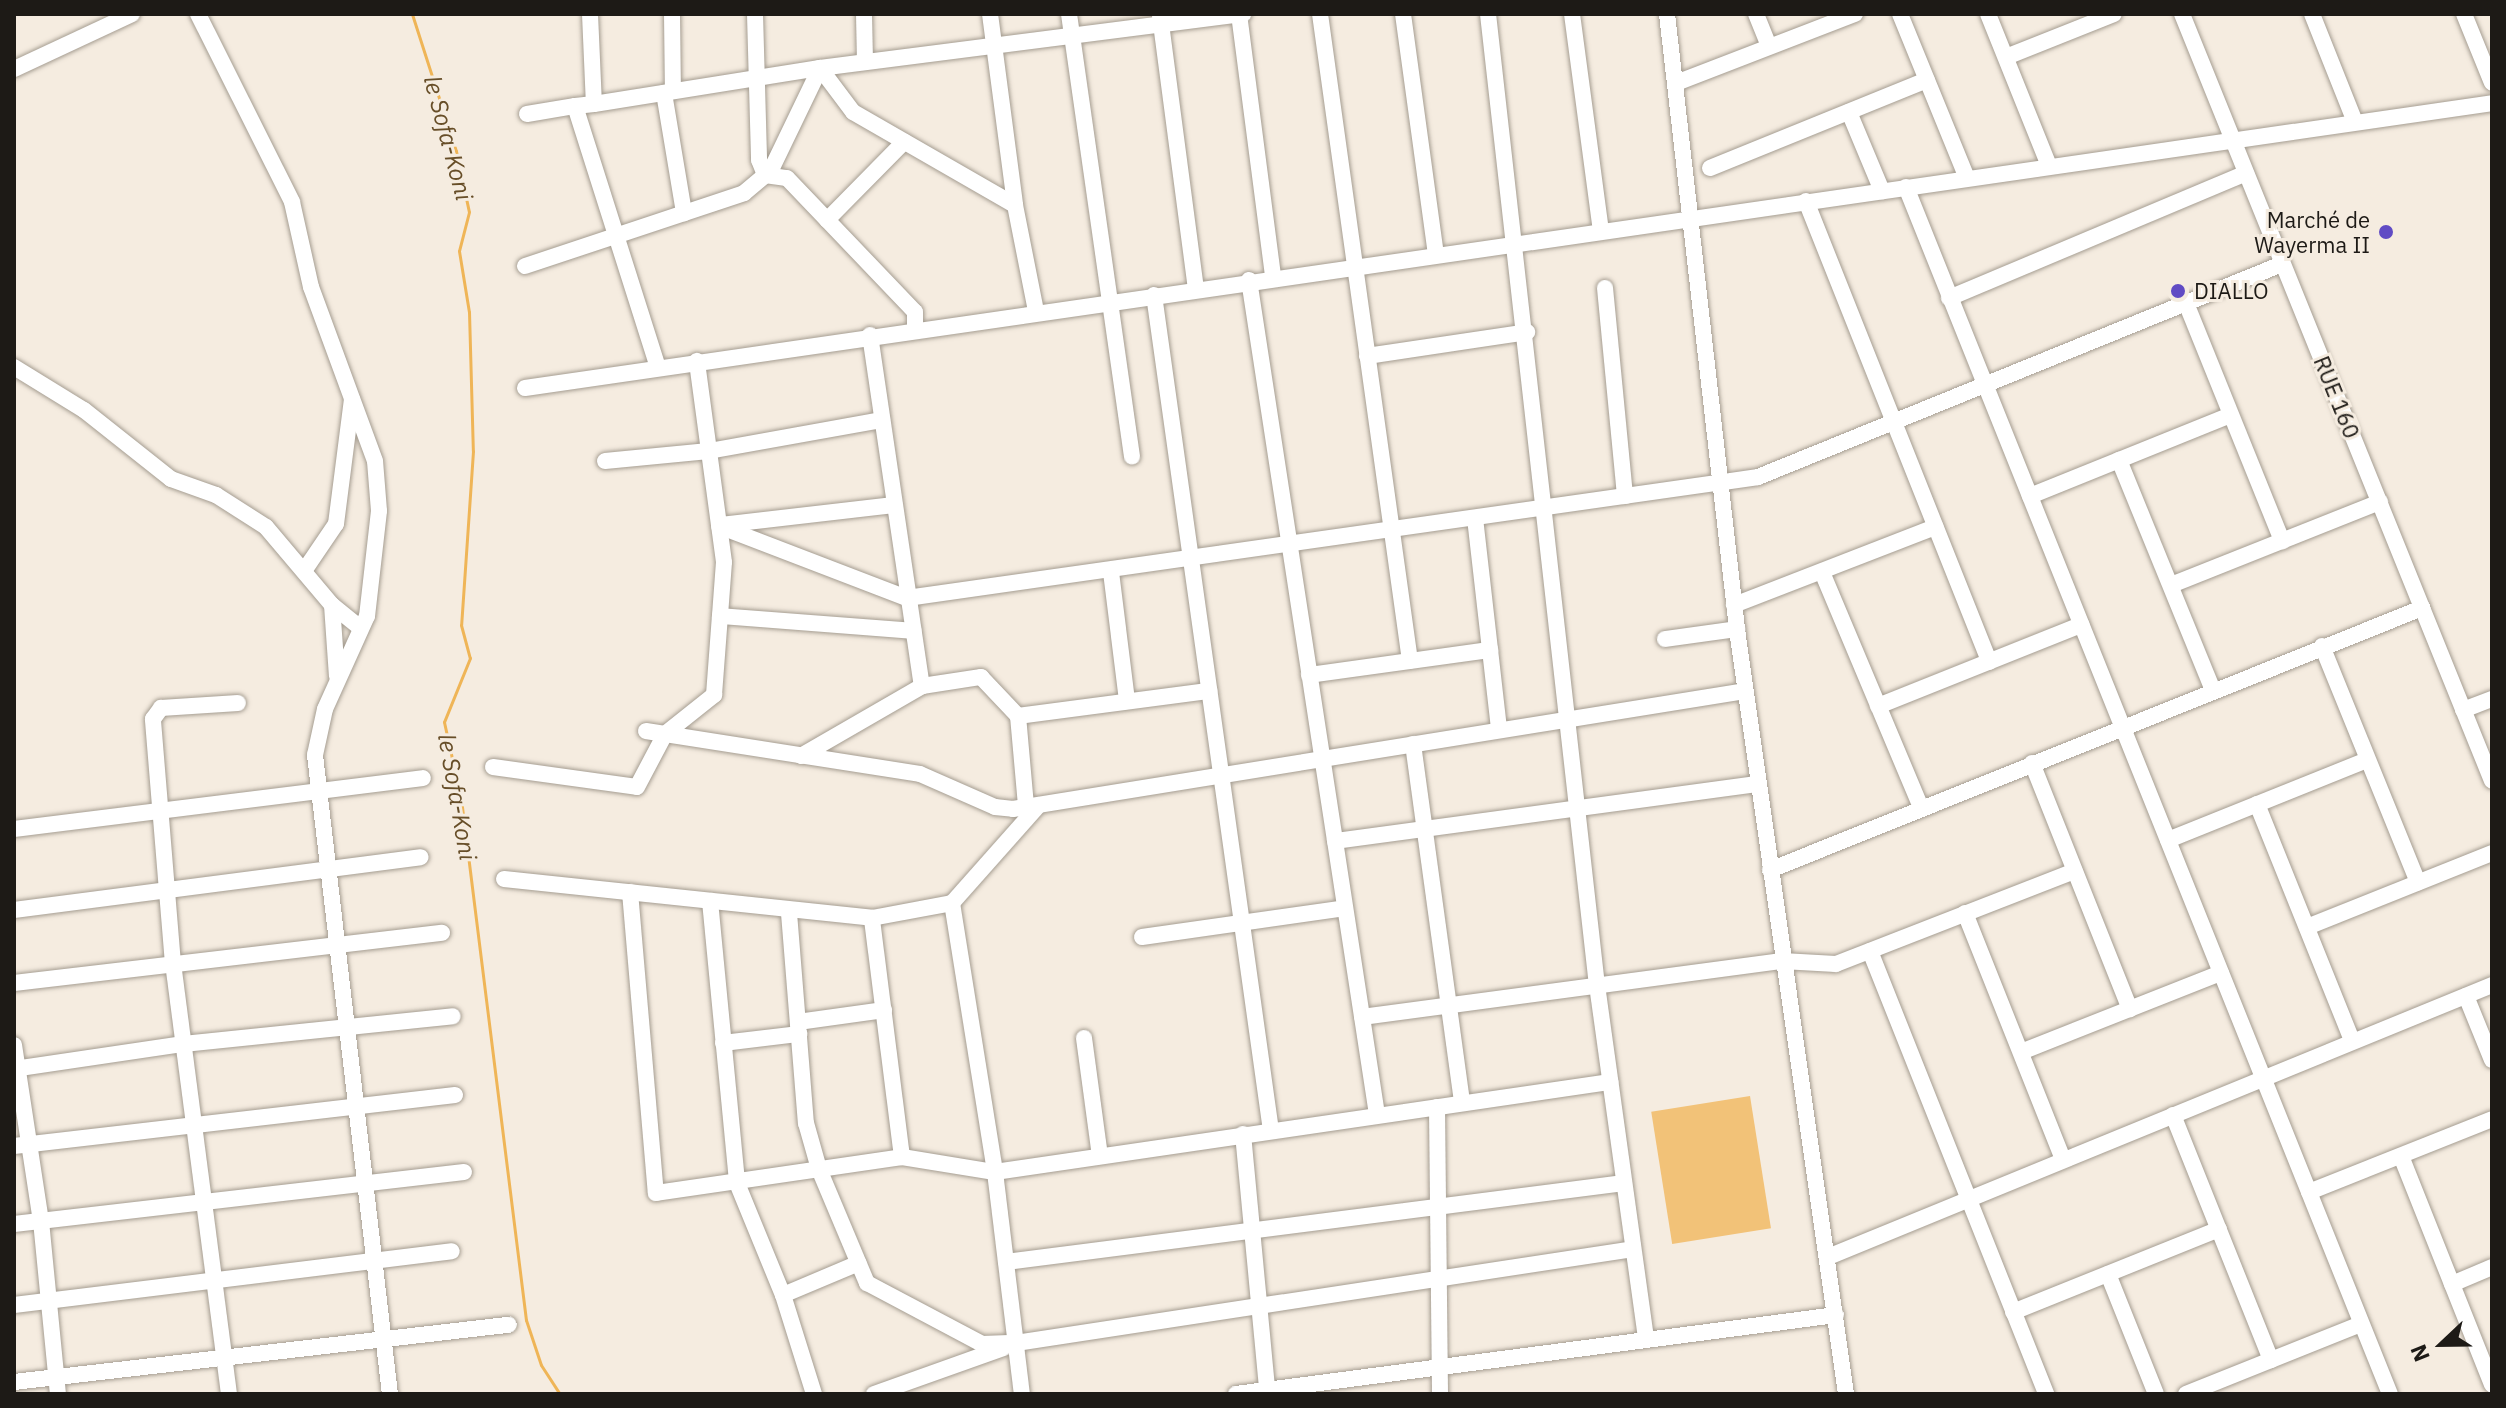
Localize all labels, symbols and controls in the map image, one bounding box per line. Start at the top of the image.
water label: le Sofa-Koni [417,72,479,204]
place label: Marché de Wayerma II [2254,206,2370,258]
marker: Marché de Wayerma II [2377,223,2395,241]
place label: DIALLO [2194,278,2269,304]
marker: DIALLO [2169,282,2187,300]
street label: RUE 160 [2309,352,2365,442]
water label: le Sofa-Koni [432,731,482,863]
north arrow [2402,1304,2482,1384]
text: N [2403,1340,2436,1366]

